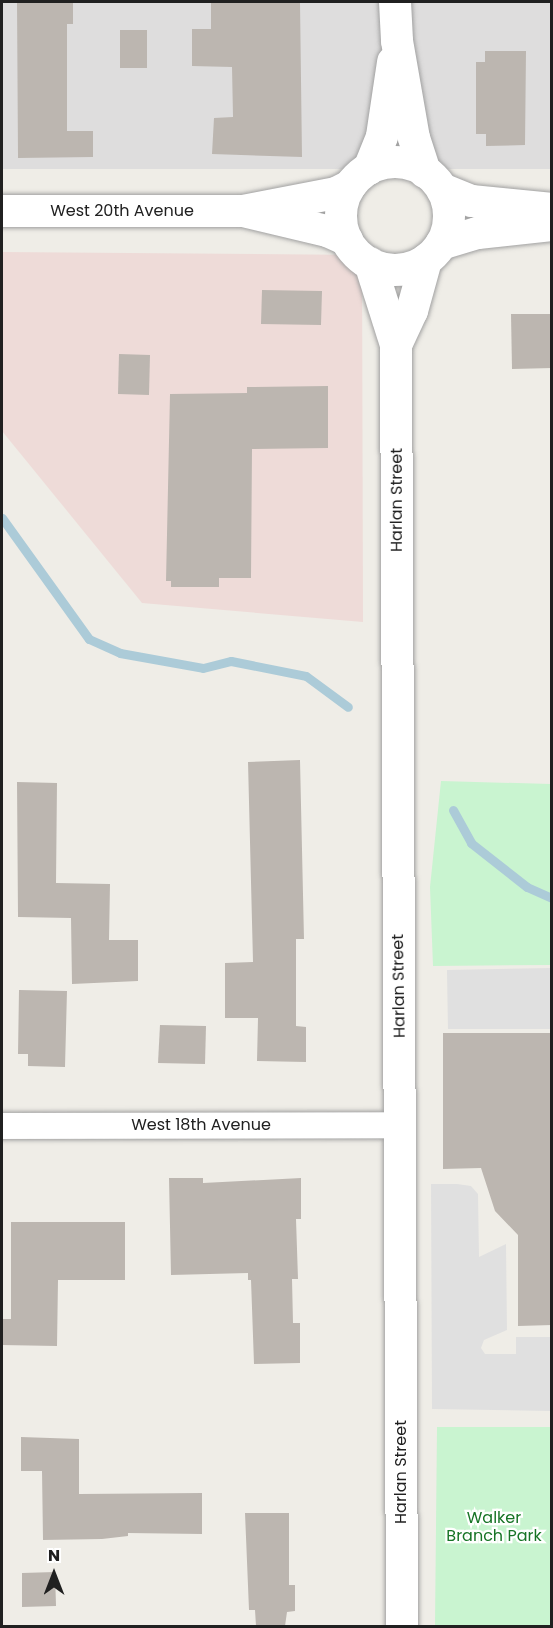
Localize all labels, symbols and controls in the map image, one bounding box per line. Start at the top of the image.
street label: West 20th Avenue [50,201,194,221]
street label: Harlan Street [387,448,407,552]
street label: Harlan Street [388,934,410,1038]
street label: West 18th Avenue [131,1115,271,1135]
street label: Harlan Street [391,1420,411,1524]
park label: Walker Branch Park [446,1508,542,1546]
north arrow [24,1544,84,1604]
text: N [48,1544,60,1567]

